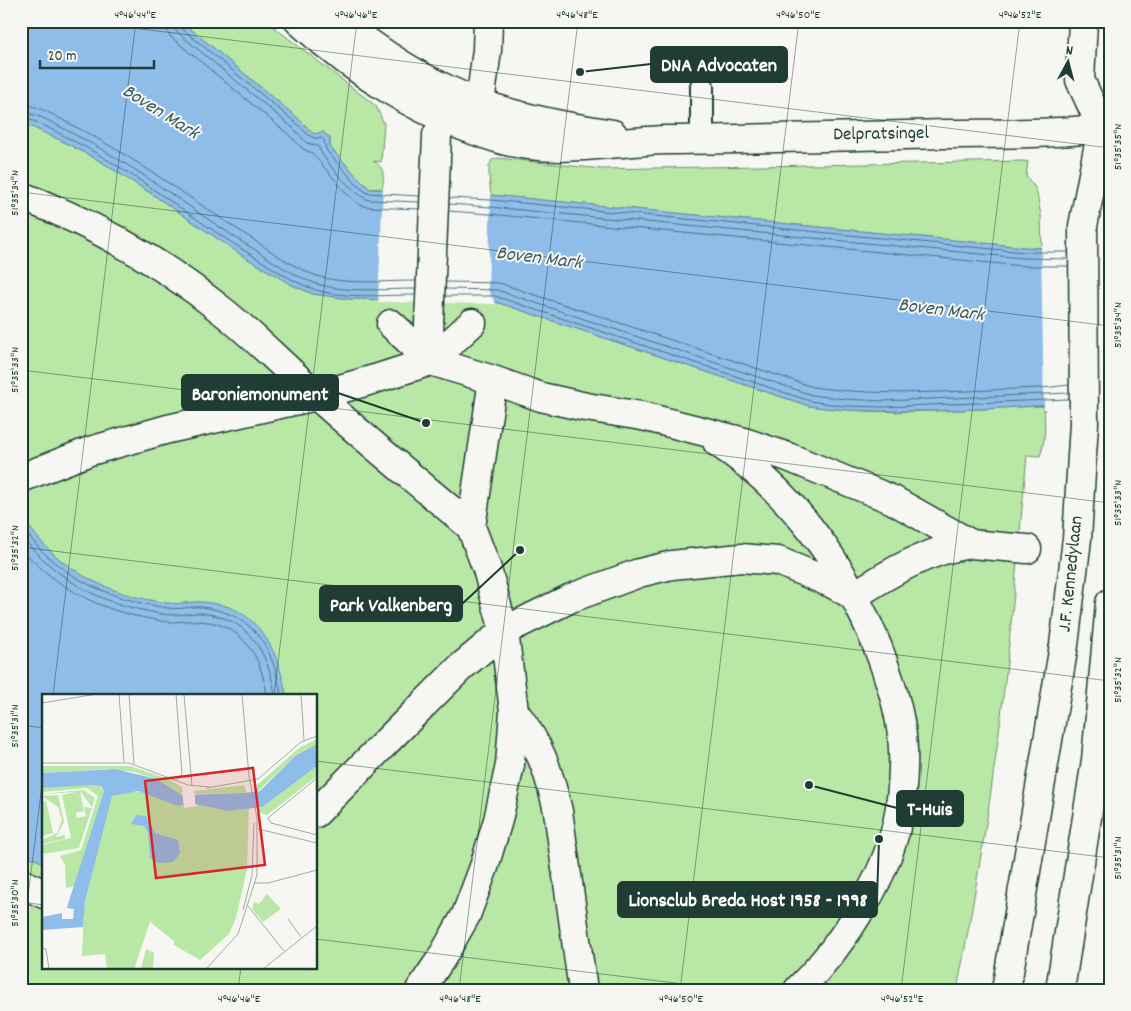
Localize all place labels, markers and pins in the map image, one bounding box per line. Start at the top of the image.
callout: DNA Advocaten [651,47,787,82]
callout: Baroniemonument [182,375,338,410]
callout: Park Valkenberg [320,586,462,621]
callout: T-Huis [897,791,963,826]
callout: Lionsclub Breda Host 1958 - 1998 [618,882,877,917]

